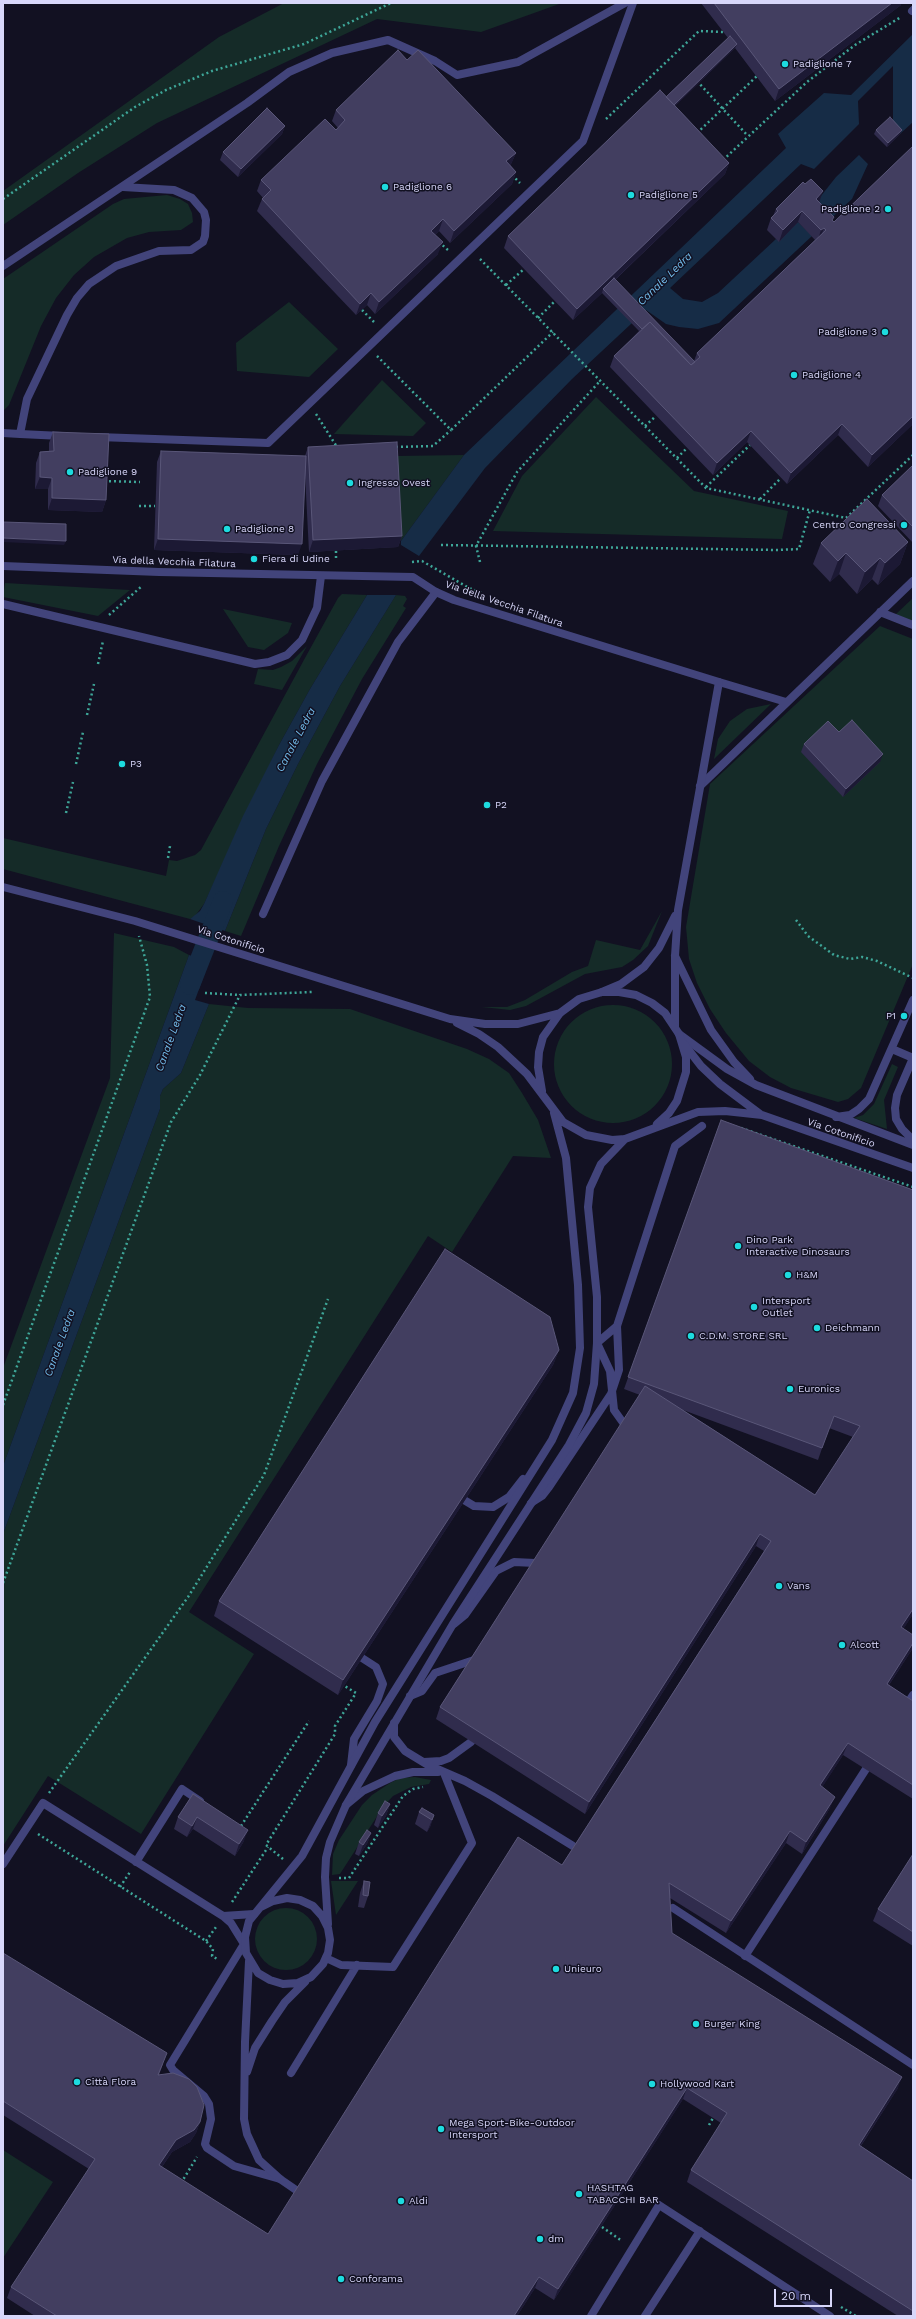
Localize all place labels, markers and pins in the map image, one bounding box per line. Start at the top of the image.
place label: Padiglione 7 [793,58,852,70]
marker: Padiglione 7 [780,59,790,69]
place label: Padiglione 6 [393,181,452,193]
marker: Padiglione 6 [380,182,390,192]
place label: Padiglione 5 [639,189,698,201]
marker: Padiglione 5 [626,190,636,200]
place label: Padiglione 2 [821,203,880,215]
marker: Padiglione 2 [883,204,893,214]
place label: Padiglione 3 [818,326,877,338]
marker: Padiglione 3 [880,327,890,337]
place label: Padiglione 4 [802,369,861,381]
marker: Padiglione 4 [789,370,799,380]
place label: Padiglione 9 [78,466,137,478]
marker: Padiglione 9 [65,467,75,477]
place label: Ingresso Ovest [358,477,430,489]
marker: Ingresso Ovest [345,478,355,488]
place label: Centro Congressi [812,519,896,531]
marker: Centro Congressi [899,520,909,530]
place label: Padiglione 8 [235,523,294,535]
marker: Padiglione 8 [222,524,232,534]
place label: Fiera di Udine [262,553,330,565]
marker: Fiera di Udine [249,554,259,564]
place label: P3 [130,758,142,770]
marker: P3 [117,759,127,769]
place label: P2 [495,799,507,811]
marker: P2 [482,800,492,810]
place label: P1 [886,1010,896,1022]
marker: P1 [899,1011,909,1021]
place label: Dino Park Interactive Dinosaurs [746,1234,850,1258]
marker: Dino Park Interactive Dinosaurs [733,1241,743,1251]
place label: H&M [796,1269,818,1281]
marker: H&M [783,1270,793,1280]
place label: Intersport Outlet [762,1295,810,1318]
marker: Intersport Outlet [749,1302,759,1312]
place label: Deichmann [825,1322,880,1334]
marker: Deichmann [812,1323,822,1333]
place label: C.D.M. STORE SRL [699,1330,787,1342]
marker: C.D.M. STORE SRL [686,1331,696,1341]
place label: Euronics [798,1383,840,1395]
marker: Euronics [785,1384,795,1394]
place label: Vans [787,1580,810,1592]
marker: Vans [774,1581,784,1591]
place label: Alcott [850,1639,879,1651]
marker: Alcott [837,1640,847,1650]
place label: Unieuro [564,1963,602,1975]
marker: Unieuro [551,1964,561,1974]
place label: Burger King [704,2018,760,2030]
marker: Burger King [691,2019,701,2029]
place label: Città Flora [85,2076,136,2088]
marker: Città Flora [72,2077,82,2087]
place label: Hollywood Kart [660,2078,734,2090]
marker: Hollywood Kart [647,2079,657,2089]
place label: Mega Sport-Bike-Outdoor Intersport [449,2117,575,2140]
marker: Mega Sport-Bike-Outdoor Intersport [436,2124,446,2134]
place label: HASHTAG TABACCHI BAR [587,2182,659,2206]
marker: HASHTAG TABACCHI BAR [574,2189,584,2199]
place label: Aldi [409,2195,428,2207]
marker: Aldi [396,2196,406,2206]
place label: dm [548,2233,564,2245]
marker: dm [535,2234,545,2244]
place label: Conforama [349,2273,403,2285]
marker: Conforama [336,2274,346,2284]

